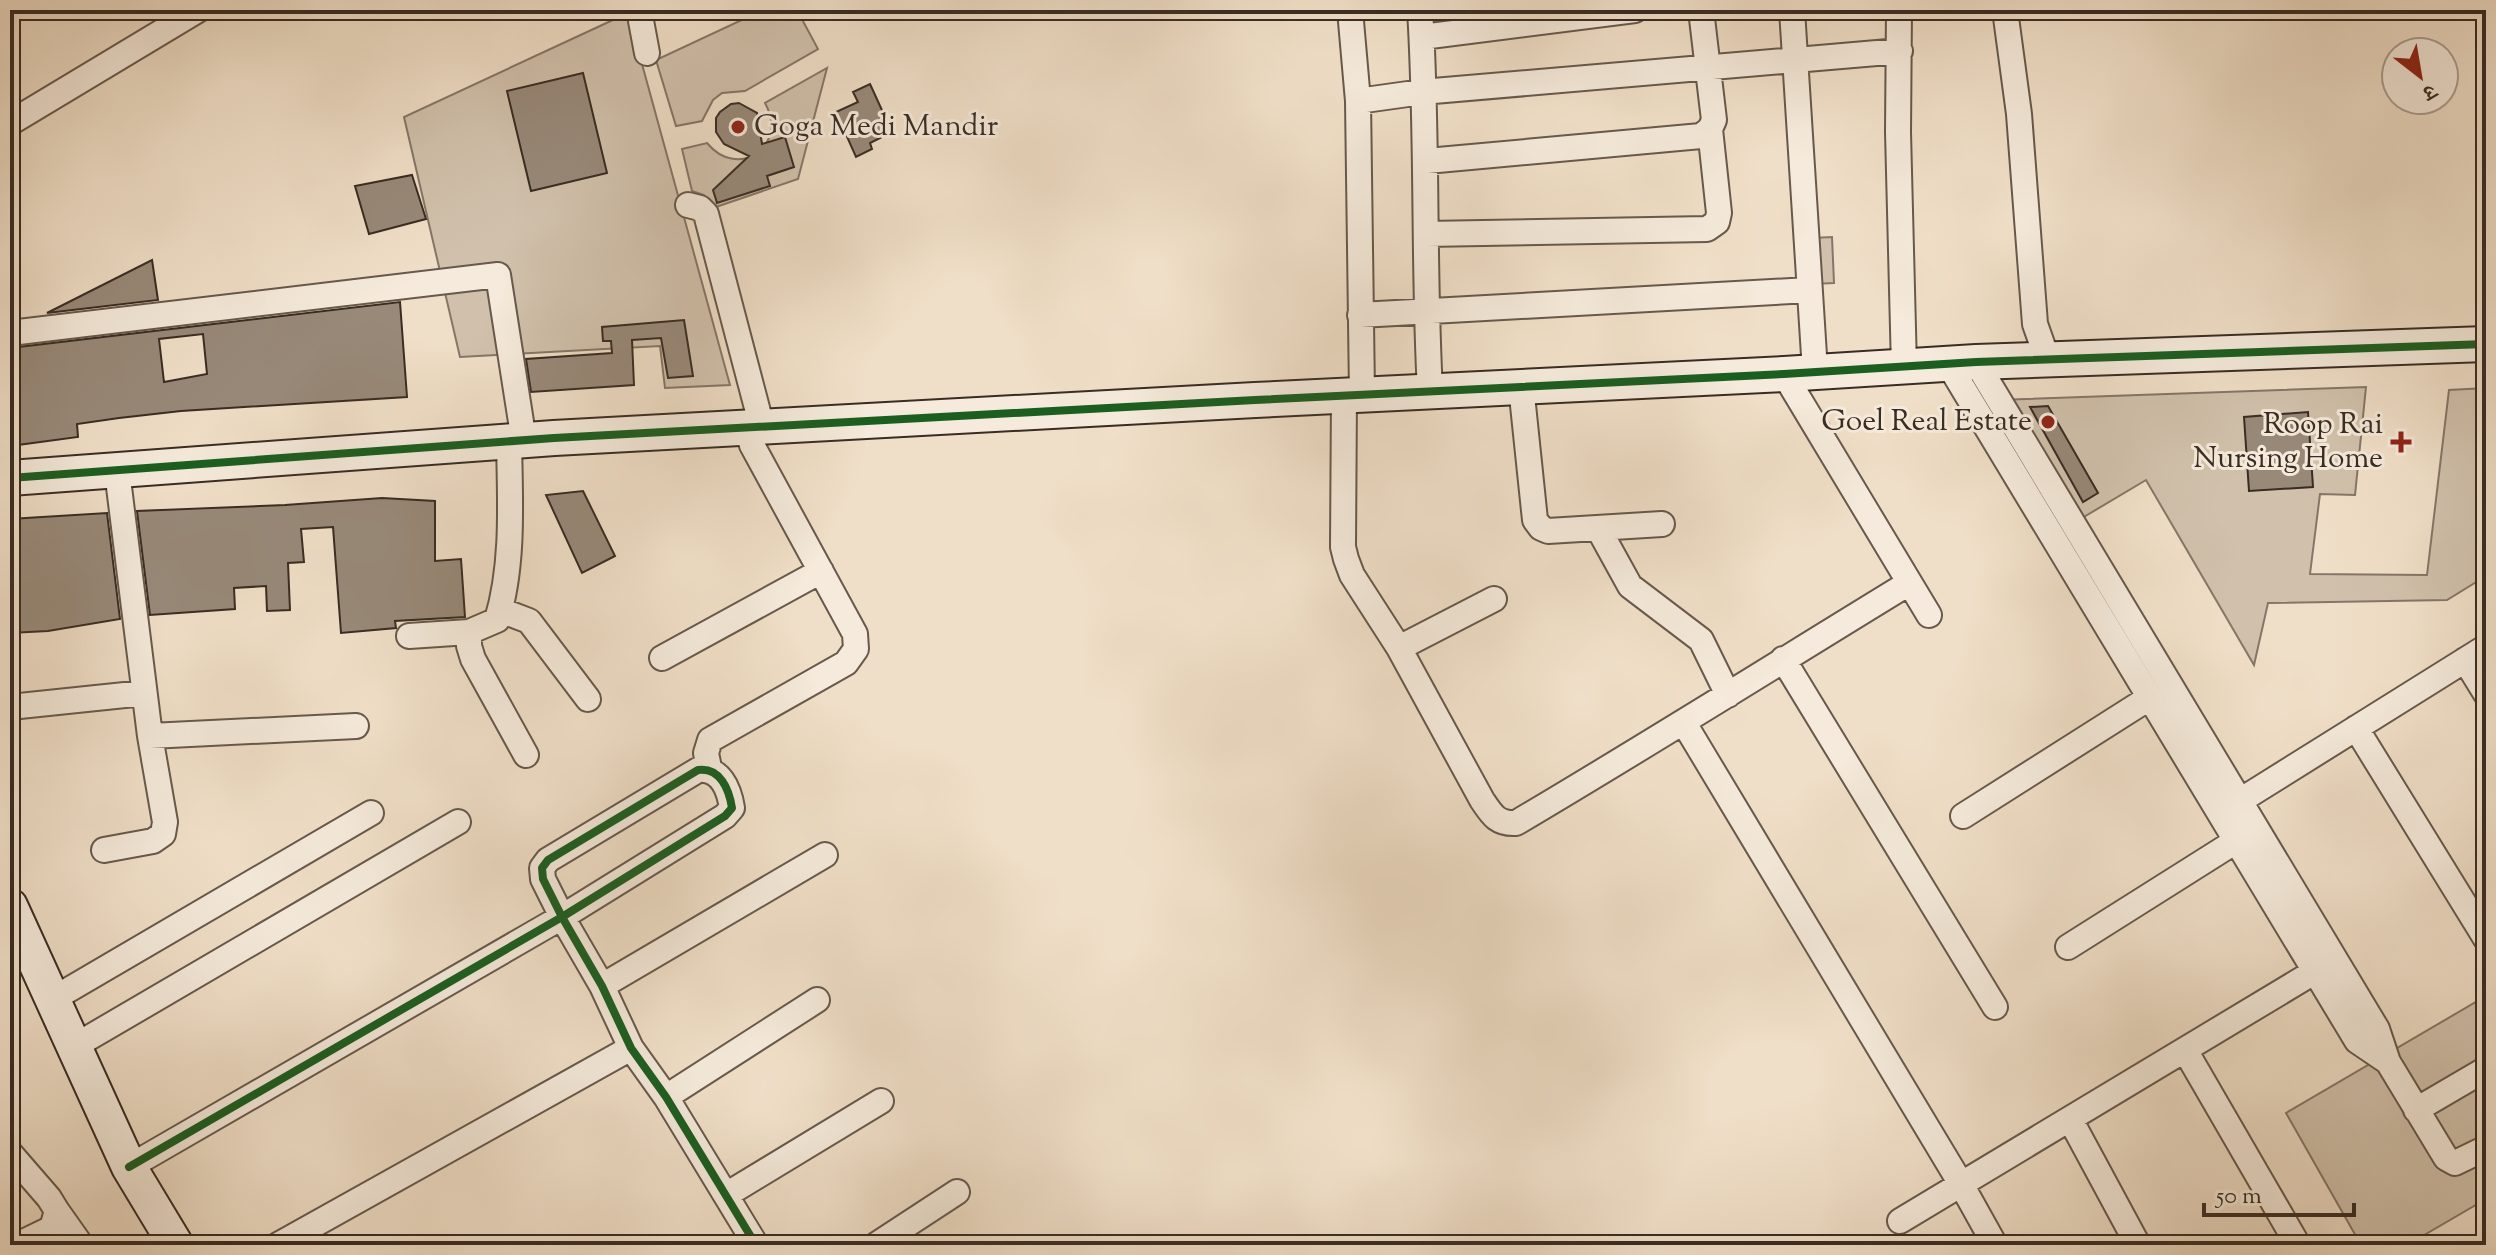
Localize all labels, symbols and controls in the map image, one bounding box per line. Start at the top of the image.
north arrow [2380,36,2460,116]
text: उ [2414,73,2444,108]
place label: Goga Medi Mandir [754,106,998,149]
marker: Goga Medi Mandir [729,118,747,136]
place label: Goel Real Estate [1821,401,2032,444]
place label: Roop Rai Nursing Home [2193,404,2383,481]
marker: Goel Real Estate [2039,413,2057,431]
marker: Roop Rai Nursing Home [2390,431,2412,453]
scale bar [2204,1167,2354,1217]
text: 50 m [2214,1180,2262,1214]

